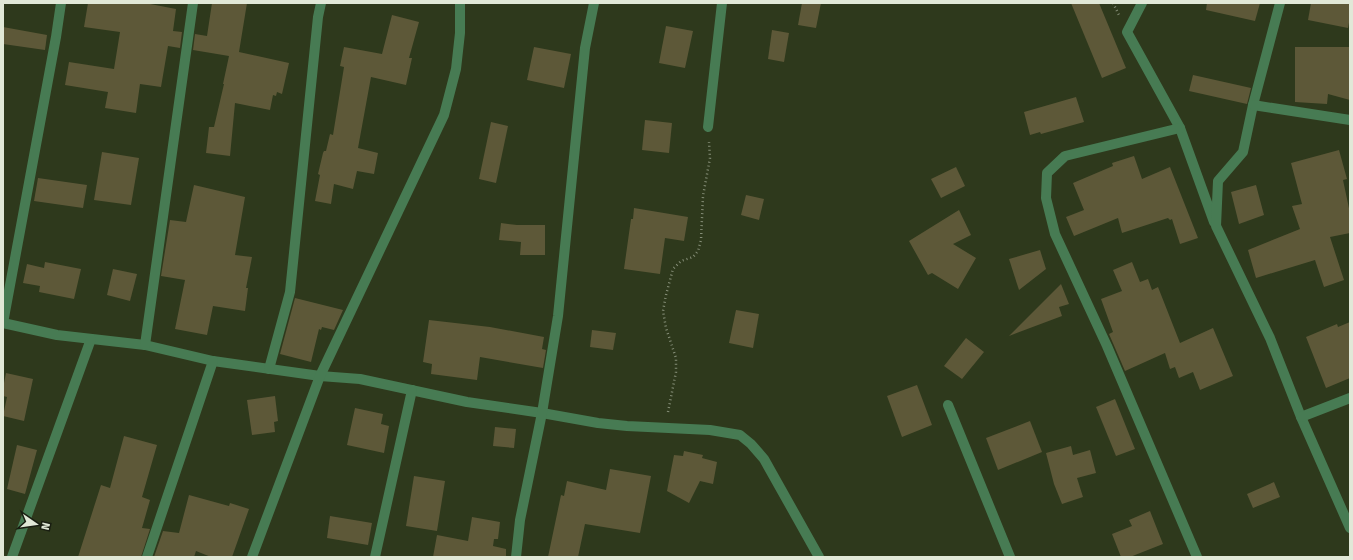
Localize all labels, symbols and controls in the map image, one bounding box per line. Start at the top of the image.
north arrow [16,504,56,544]
text: N [38,521,52,531]

